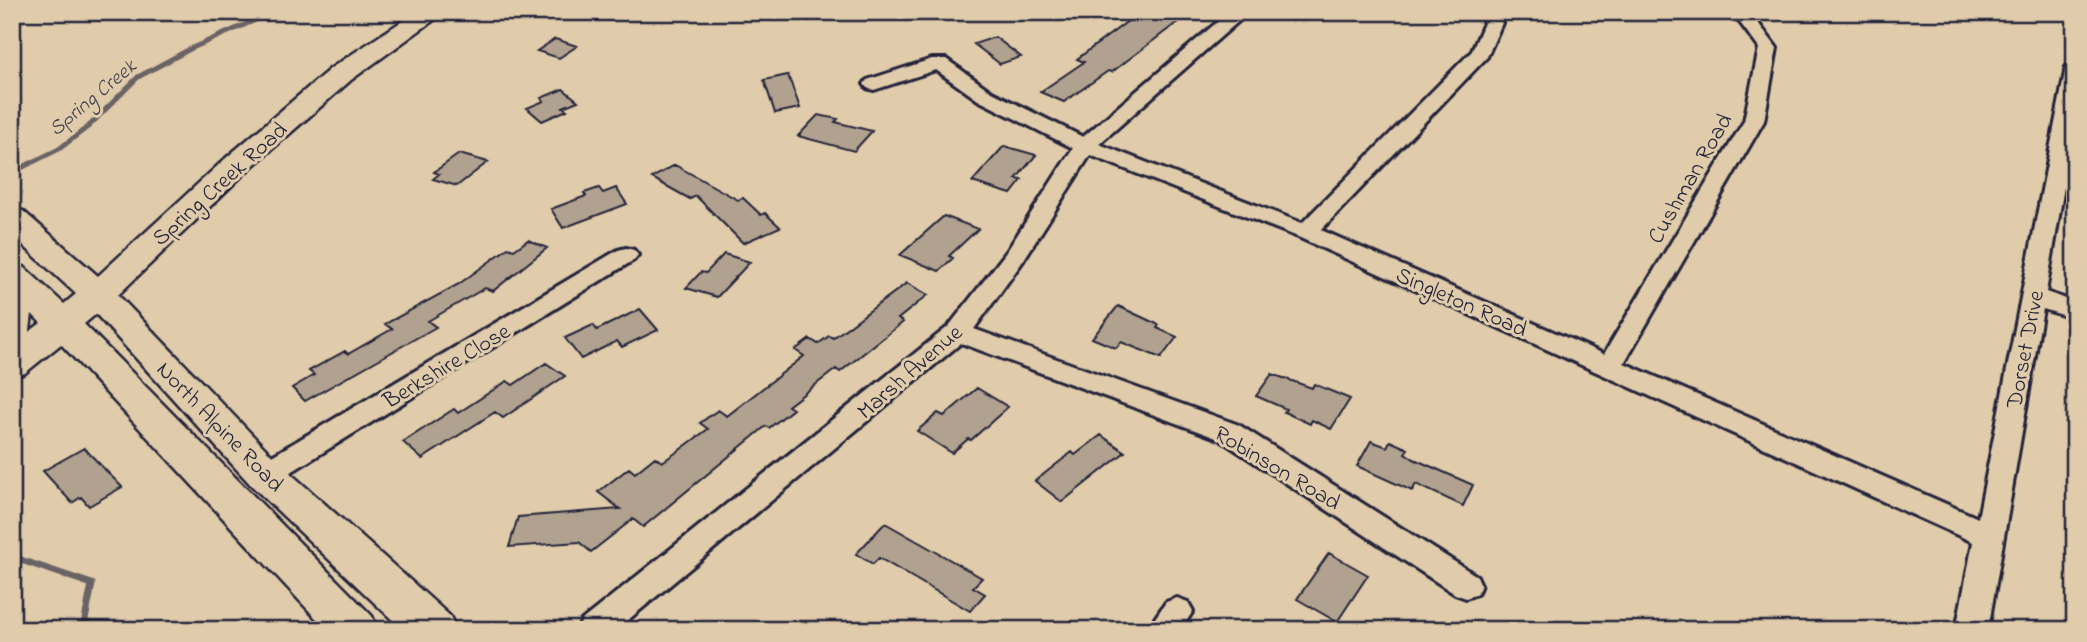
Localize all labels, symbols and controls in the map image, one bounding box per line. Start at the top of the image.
water label: Spring Creek [43,52,145,145]
street label: Cushman Road [1640,108,1742,251]
street label: Spring Creek Road [146,115,296,255]
street label: Singleton Road [1390,260,1532,348]
street label: Dorset Drive [1999,287,2054,412]
street label: Berkshire Close [376,316,518,419]
street label: Marsh Avenue [851,317,971,428]
street label: North Alpine Road [148,355,291,501]
street label: Robinson Road [1207,418,1346,520]

